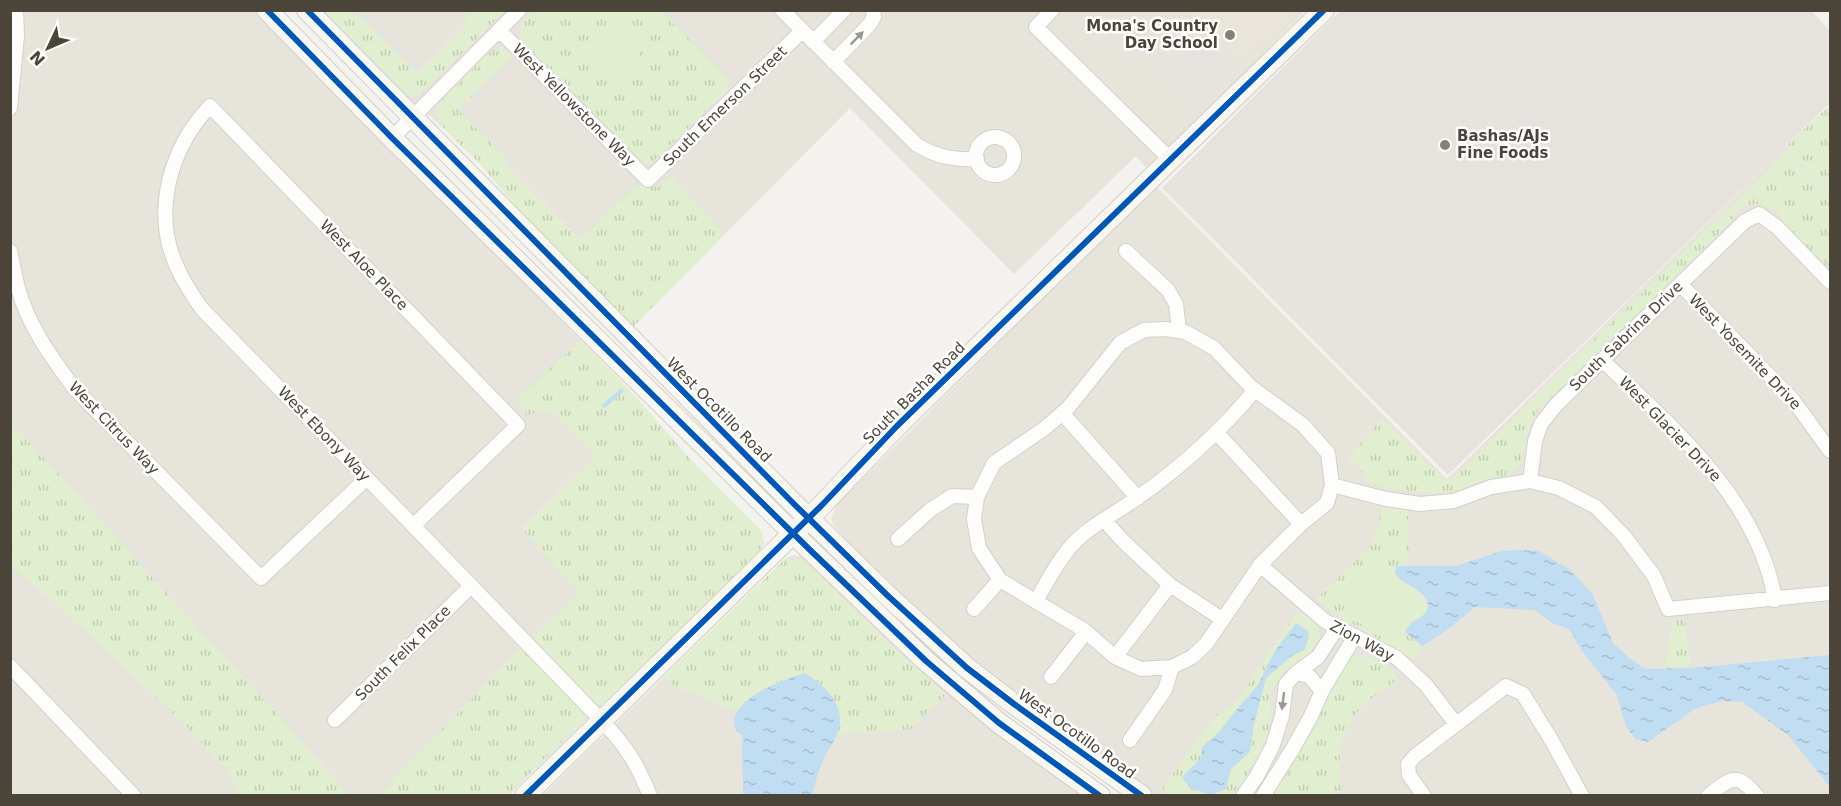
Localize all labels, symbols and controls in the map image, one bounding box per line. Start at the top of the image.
place label: Mona's Country Day School [1086,17,1218,52]
north arrow [18,18,78,78]
marker: Mona's Country Day School [1223,28,1237,42]
one-way arrow [849,31,863,45]
street label: West Yellowstone Way [509,40,639,170]
street label: South Emerson Street [660,42,791,170]
text: N [26,47,49,69]
place label: Bashas/AJs Fine Foods [1457,127,1549,162]
marker: Bashas/AJs Fine Foods [1438,138,1452,152]
street label: West Aloe Place [316,216,412,314]
street label: South Sabrina Drive [1566,277,1686,395]
street label: West Yosemite Drive [1685,290,1805,414]
street label: South Basha Road [859,338,969,448]
street label: West Ocotillo Road [663,354,775,466]
street label: West Glacier Drive [1615,373,1725,485]
street label: West Citrus Way [65,378,163,478]
street label: West Ebony Way [274,383,374,485]
street label: South Felix Place [352,602,454,704]
street label: Zion Way [1327,617,1397,665]
street label: West Ocotillo Road [1015,685,1139,783]
one-way arrow [1279,691,1288,710]

